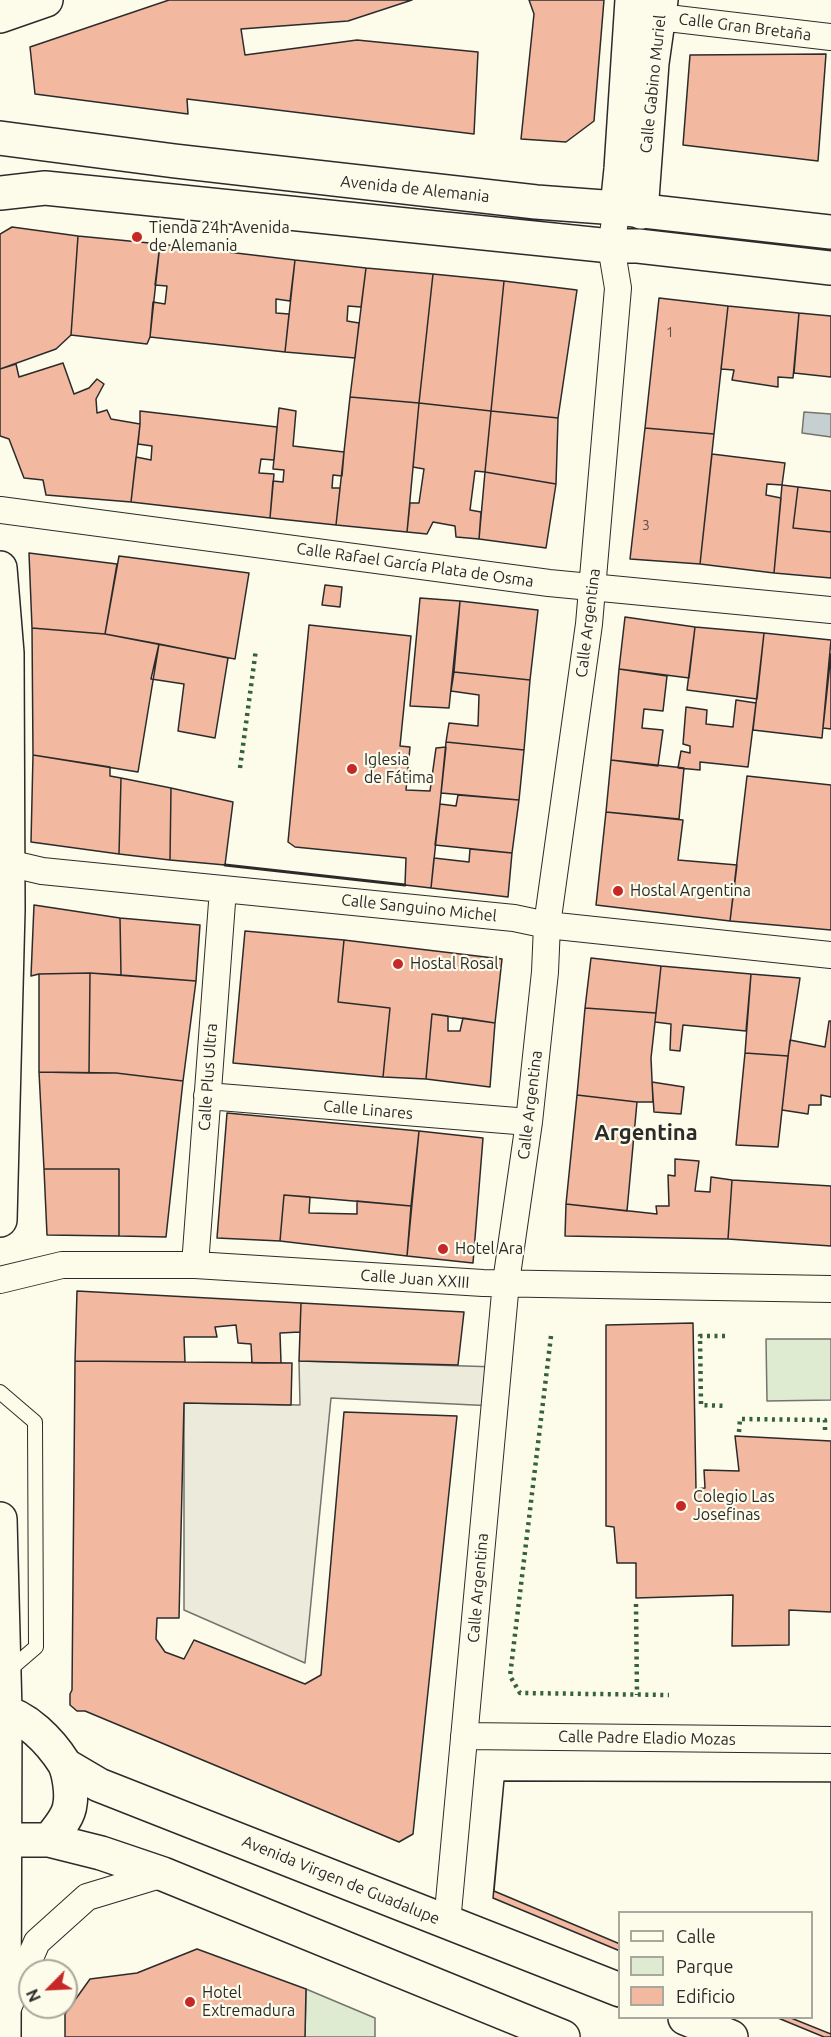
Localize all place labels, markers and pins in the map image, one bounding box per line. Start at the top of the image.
place label: Tienda 24h Avenida de Alemania [149,218,290,256]
marker: Tienda 24h Avenida de Alemania [130,230,144,244]
place label: Iglesia de Fátima [364,750,434,788]
marker: Iglesia de Fátima [345,762,359,776]
place label: Hostal Argentina [630,881,751,901]
marker: Hostal Argentina [611,884,625,898]
place label: Hostal Rosal [410,954,498,974]
marker: Hostal Rosal [391,957,405,971]
place label: Hotel Ara [455,1239,523,1259]
marker: Hotel Ara [436,1242,450,1256]
place label: Colegio Las Josefinas [693,1487,775,1525]
marker: Colegio Las Josefinas [674,1499,688,1513]
place label: Hotel Extremadura [202,1983,295,2021]
marker: Hotel Extremadura [183,1995,197,2009]

